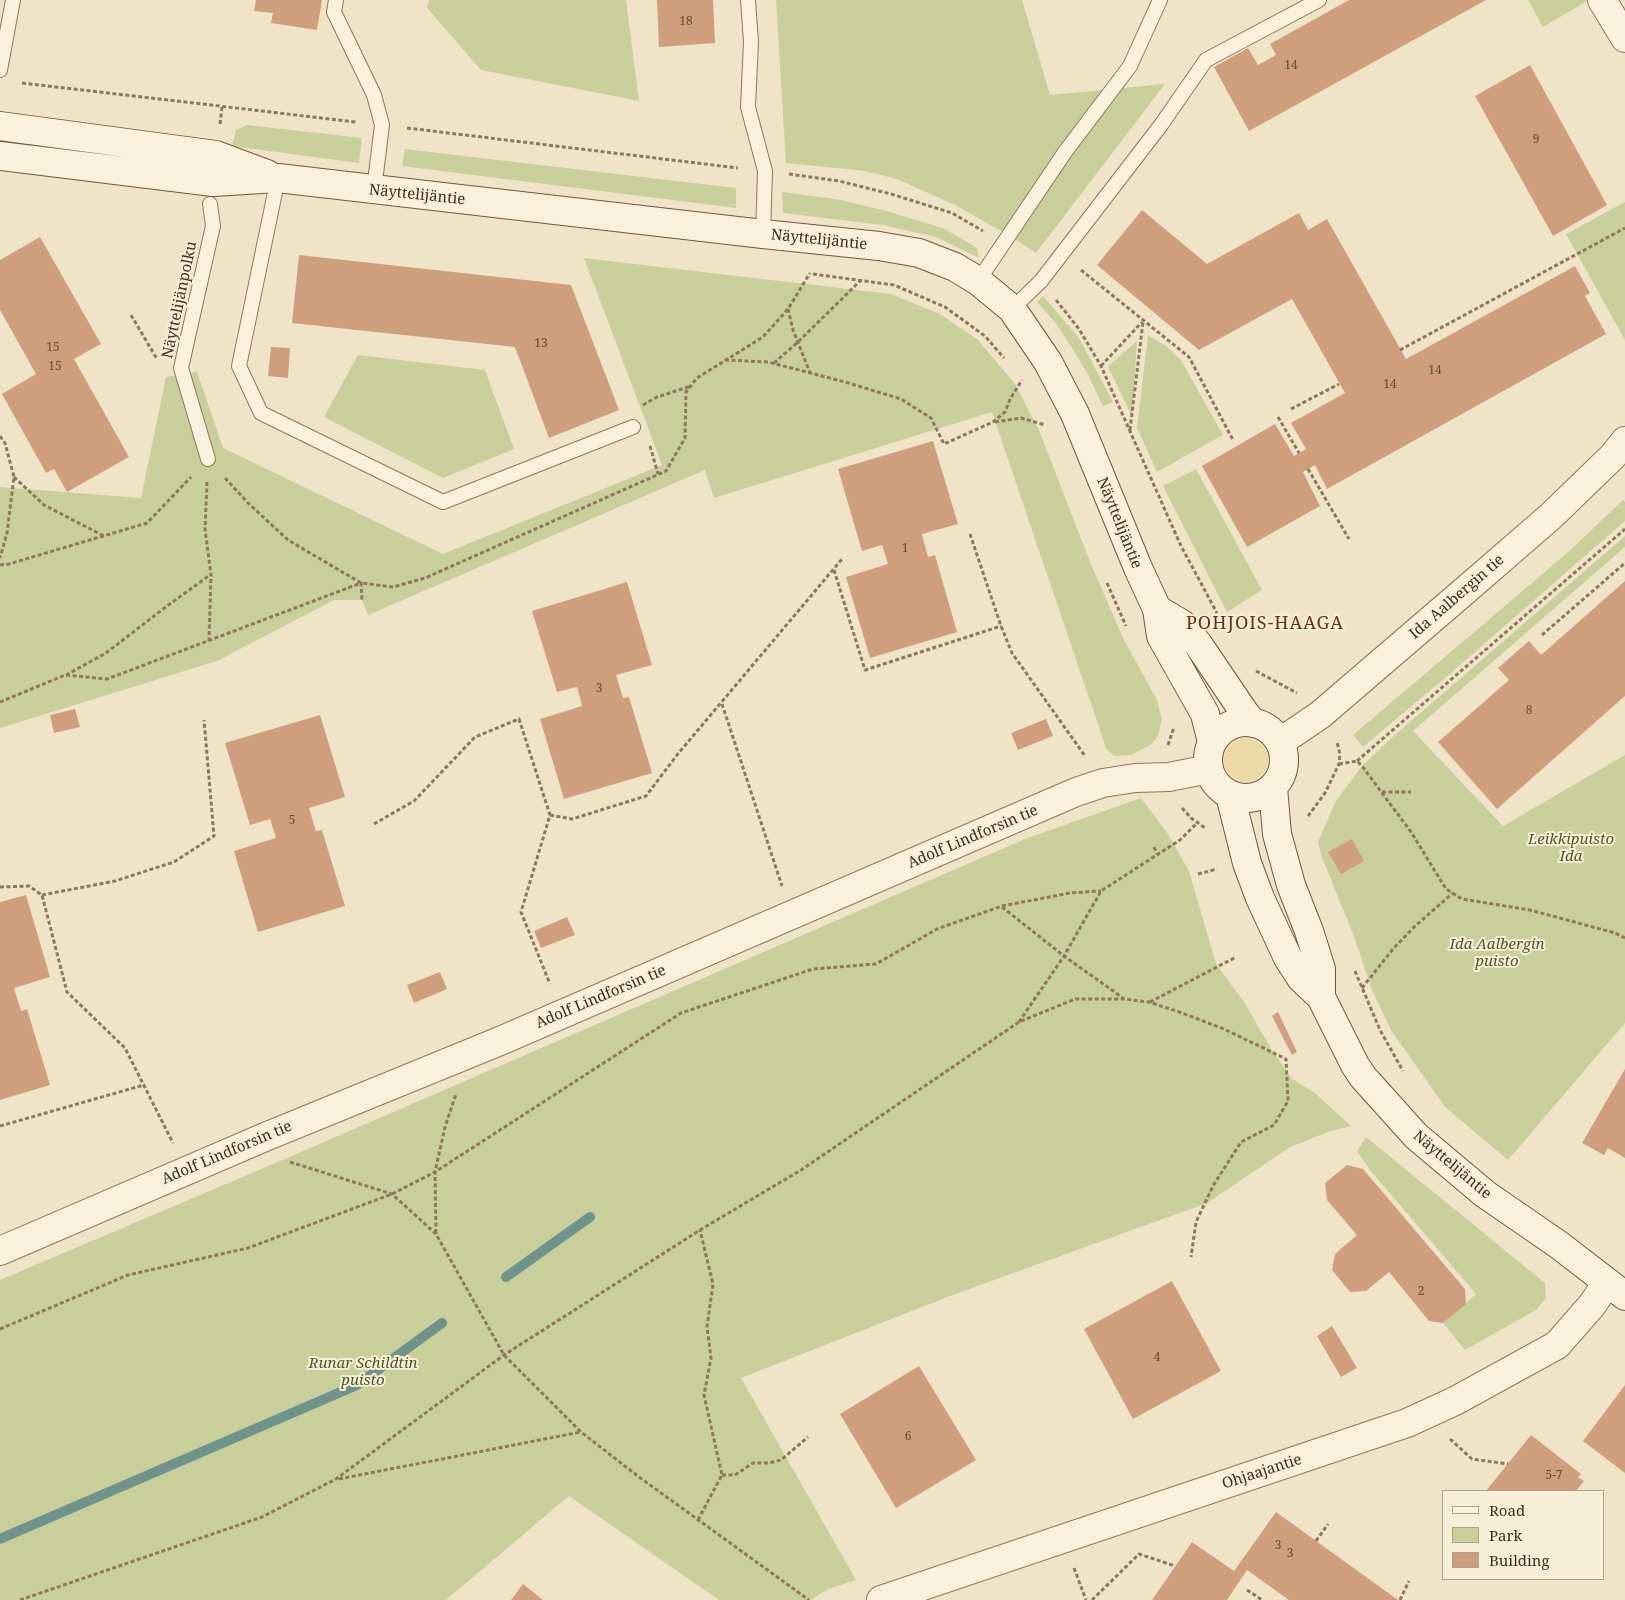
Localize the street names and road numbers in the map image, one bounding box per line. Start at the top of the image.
street label: Näyttelijäntie [368,181,466,209]
street label: Näyttelijäntie [770,226,868,254]
street label: Näyttelijänpolku [159,240,201,360]
street label: Näyttelijäntie [1093,475,1145,571]
street label: Ida Aalbergin tie [1406,551,1508,643]
street label: Adolf Lindforsin tie [905,801,1041,873]
street label: Adolf Lindforsin tie [533,961,669,1033]
street label: Adolf Lindforsin tie [159,1117,295,1189]
street label: Näyttelijäntie [1409,1127,1495,1203]
street label: Ohjaajantie [1220,1451,1304,1493]

